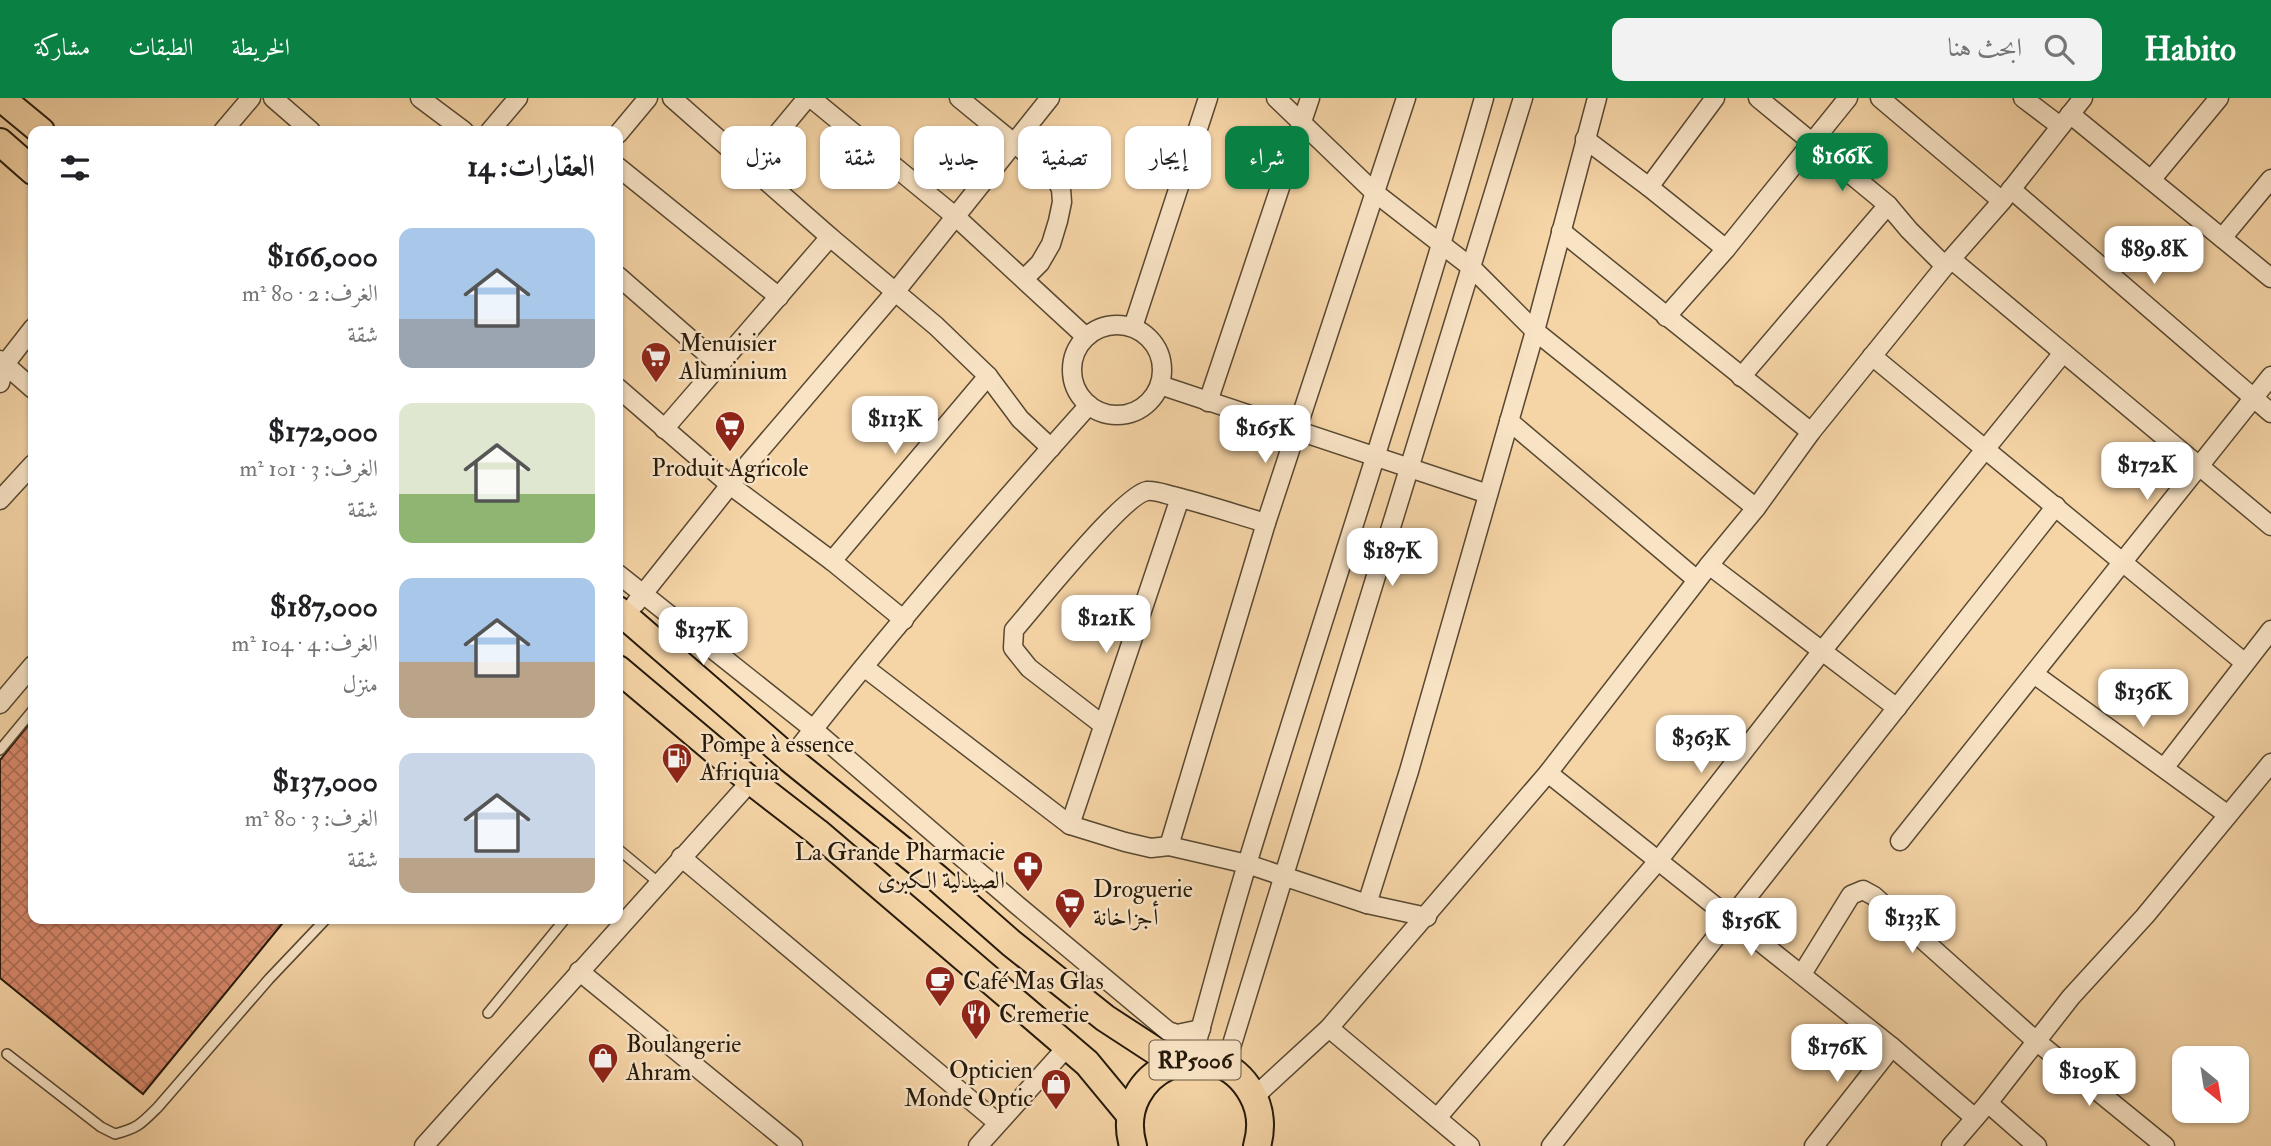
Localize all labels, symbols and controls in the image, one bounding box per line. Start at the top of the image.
search box [1612,18,2102,81]
text: Habito [2144,29,2236,70]
icon: search [2040,30,2078,68]
text: مشاركة [35,32,90,63]
text: الطبقات [128,32,194,63]
text: الخريطة [232,32,290,63]
text: ابحث هنا [1947,32,2022,64]
chip: منزل [721,126,806,189]
chip: شقة [820,126,900,189]
chip: جديد [914,126,1004,189]
chip: تصفية [1018,126,1111,189]
chip: إيجار [1125,126,1211,189]
chip: شراء [1225,126,1309,189]
pin: $166K [1793,134,1891,193]
text: $166K [1812,141,1872,170]
text: العقارات: 14 [467,148,595,185]
icon: filters [56,149,94,187]
pin: $89.8K [2097,226,2211,286]
text: $89.8K [2121,234,2187,263]
text: $166,000 [267,238,378,275]
icon: home [455,256,539,340]
text: الغرف: 2 · 80 m² [242,279,378,308]
text: شقة [348,320,378,349]
place label: Menuisier Aluminium [678,328,788,387]
supermarket icon: Menuisier Aluminium [639,340,673,384]
pin: $113K [846,396,944,456]
text: $113K [868,404,922,433]
pin: $165K [1216,406,1314,465]
supermarket icon: Produit Agricole [713,409,747,453]
text: $172,000 [268,413,378,450]
text: $165K [1236,413,1294,442]
icon: home [455,431,539,515]
pin: $172K [2098,442,2196,502]
text: $172K [2117,450,2177,479]
place label: Produit Agricole [652,453,808,484]
text: الغرف: 3 · 101 m² [239,454,378,483]
text: شقة [348,495,378,524]
pin: $187K [1343,528,1441,588]
text: $187K [1363,536,1421,565]
text: $187,000 [270,588,378,625]
pin: $121K [1057,596,1155,655]
text: $121K [1077,603,1135,632]
icon: home [455,606,539,690]
pin: $137K [654,608,752,667]
text: $137K [675,615,731,644]
text: الغرف: 4 · 104 m² [232,629,378,658]
text: منزل [343,670,378,699]
pin: $136K [2094,670,2192,729]
text: $136K [2114,677,2172,706]
pin: $363K [1652,716,1750,775]
text: $363K [1672,723,1730,752]
place label: Pompe à essence Afriquia [699,729,854,788]
fuel station icon: Pompe à essence Afriquia [660,741,694,785]
text: $137,000 [272,763,378,800]
icon: home [455,781,539,865]
text: الغرف: 3 · 80 m² [245,804,378,833]
place label: La Grande Pharmacie الصيدلية الكبرى [795,837,1005,896]
text: شقة [348,845,378,874]
pharmacy icon: La Grande Pharmacie الصيدلية الكبرى [1011,849,1045,893]
place label: Droguerie أجزاخانة [1093,874,1193,933]
supermarket icon: Droguerie أجزاخانة [1053,886,1087,930]
pin: $133K [1863,896,1961,955]
pin: $156K [1702,898,1800,958]
text: $133K [1885,903,1939,932]
text: $156K [1722,906,1780,935]
cafe icon: Café Mas Glas [923,964,957,1008]
place label: Café Mas Glas [963,966,1104,997]
restaurant icon: Cremerie [959,997,993,1041]
place label: Cremerie [999,999,1089,1030]
pin: $176K [1788,1024,1886,1084]
place label: Boulangerie Ahram [625,1029,741,1088]
text: $176K [1807,1032,1867,1061]
road number: RP5006 [1150,1040,1240,1079]
shop icon: Boulangerie Ahram [586,1041,620,1085]
north arrow [2172,1046,2249,1124]
map controls [2172,1046,2249,1123]
pin: $109K [2040,1048,2138,1108]
place label: Opticien Monde Optic [904,1055,1033,1114]
text: $109K [2059,1056,2119,1085]
shop icon: Opticien Monde Optic [1039,1067,1073,1111]

